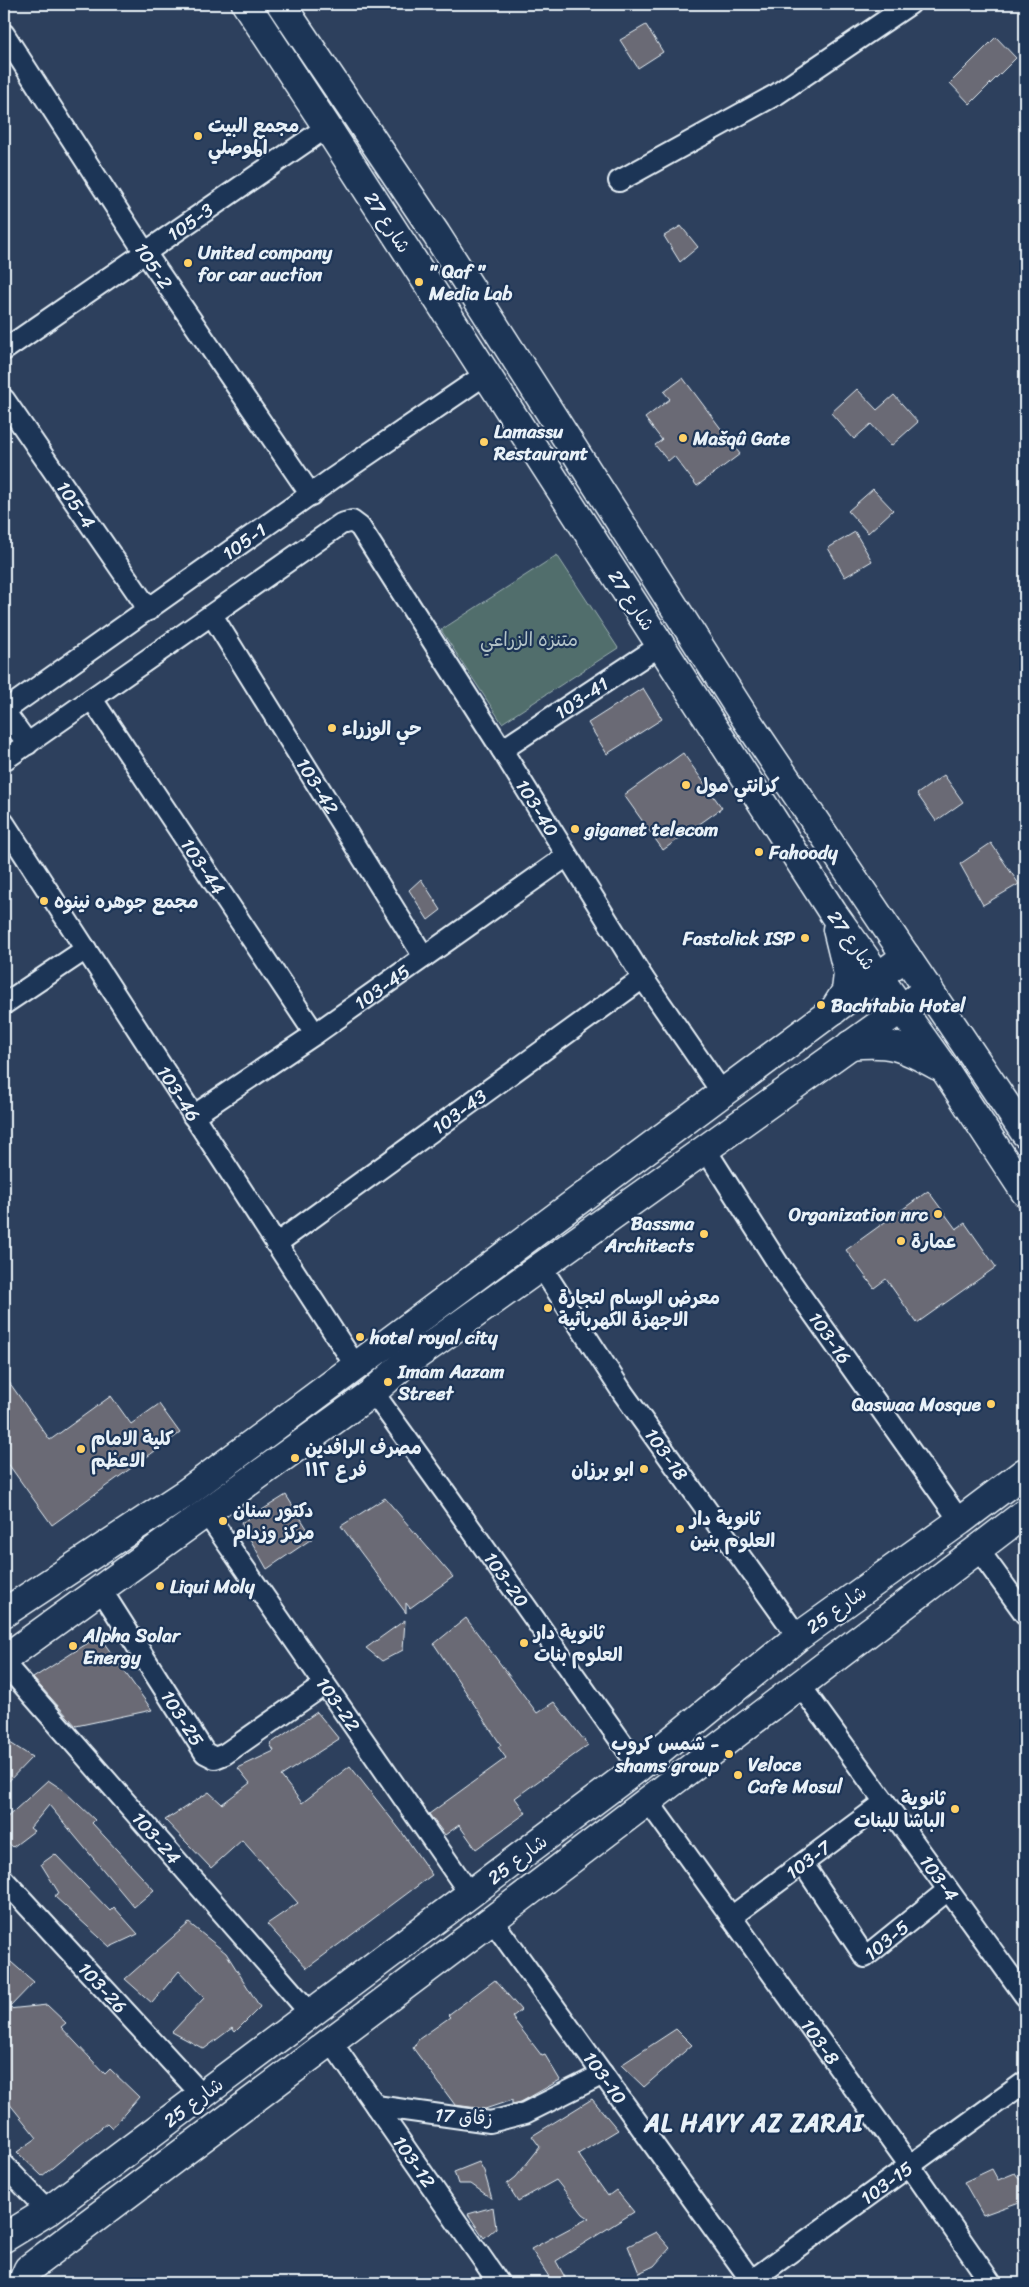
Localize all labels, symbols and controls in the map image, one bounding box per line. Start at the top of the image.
place label: مجمع البيت الموصلي [208,109,299,164]
marker: مجمع البيت الموصلي [192,130,204,142]
street label: شارع 27 [355,185,420,260]
street label: 105-3 [160,194,221,250]
street label: 105-2 [125,236,182,297]
place label: United company for car auction [198,236,333,291]
place label: " Qaf " Media Lab [428,255,512,310]
marker: United company for car auction [182,257,194,269]
marker: " Qaf " Media Lab [413,276,425,288]
place label: Lamassu Restaurant [493,415,589,470]
place label: Mašqû Gate [692,422,791,455]
marker: Mašqû Gate [677,432,689,444]
marker: Lamassu Restaurant [478,436,490,448]
street label: 105-4 [48,474,105,536]
street label: 105-1 [215,514,274,569]
street label: شارع 27 [599,563,664,638]
park label: متنزه الزراعي [480,623,578,656]
street label: 103-41 [548,668,615,728]
place label: حي الوزراء [342,712,422,745]
marker: حي الوزراء [326,722,338,734]
street label: 103-42 [287,751,348,821]
place label: كرانتي مول [696,769,780,802]
street label: 103-40 [507,772,568,844]
marker: كرانتي مول [680,779,692,791]
place label: giganet telecom [583,813,719,846]
marker: giganet telecom [569,823,581,835]
street label: 103-44 [172,831,234,902]
place label: Fahoody [768,836,839,869]
marker: Fahoody [753,846,765,858]
place label: مجمع جوهره نينوه [54,885,199,918]
marker: مجمع جوهره نينوه [38,895,50,907]
street label: شارع 27 [819,903,885,978]
place label: Fastclick ISP [682,922,796,955]
marker: Fastclick ISP [799,932,811,944]
street label: 103-45 [347,955,418,1019]
place label: Bachtabia Hotel [831,989,966,1022]
marker: Bachtabia Hotel [815,999,827,1011]
street label: 103-46 [148,1059,209,1129]
street label: 103-43 [425,1080,494,1143]
place label: Organization nrc [789,1198,929,1231]
place label: Bassma Architects [604,1207,695,1262]
marker: Organization nrc [932,1208,944,1220]
place label: عمارة [911,1225,957,1258]
marker: Bassma Architects [698,1228,710,1240]
marker: عمارة [895,1235,907,1247]
place label: معرض الوسام لتجارة الاجهزة الكهربائية [558,1281,720,1336]
marker: معرض الوسام لتجارة الاجهزة الكهربائية [542,1302,554,1314]
street label: 103-16 [800,1304,860,1371]
place label: hotel royal city [369,1321,499,1354]
marker: hotel royal city [354,1331,366,1343]
place label: Imam Aazam Street [397,1355,505,1410]
marker: Imam Aazam Street [382,1376,394,1388]
place label: Qaswaa Mosque [852,1388,982,1421]
marker: Qaswaa Mosque [985,1398,997,1410]
street label: 103-18 [636,1421,697,1488]
place label: كلية الامام الاعظم [91,1422,174,1477]
place label: مصرف الرافدين فرع ١١٢ [305,1431,422,1486]
marker: كلية الامام الاعظم [75,1443,87,1455]
marker: مصرف الرافدين فرع ١١٢ [289,1452,301,1464]
place label: ابو برزان [571,1453,634,1486]
marker: ابو برزان [638,1463,650,1475]
place label: دكتور سنان مركز وزدام [233,1494,315,1549]
place label: ثانوية دار العلوم بنين [688,1502,775,1557]
marker: دكتور سنان مركز وزدام [217,1515,229,1527]
marker: ثانوية دار العلوم بنين [674,1523,686,1535]
street label: 103-20 [475,1545,538,1615]
place label: Liqui Moly [170,1570,256,1603]
street label: شارع 25 [799,1576,874,1643]
marker: Liqui Moly [154,1580,166,1592]
place label: ثانوية دار العلوم بنات [532,1616,623,1671]
place label: Alpha Solar Energy [82,1619,182,1674]
marker: ثانوية دار العلوم بنات [518,1637,530,1649]
marker: Alpha Solar Energy [67,1640,79,1652]
street label: 103-22 [307,1670,369,1739]
street label: 103-25 [152,1683,213,1754]
place label: شمس كروب - shams group [611,1727,720,1782]
marker: شمس كروب - shams group [723,1748,735,1760]
place label: Veloce Cafe Mosul [747,1748,843,1803]
marker: Veloce Cafe Mosul [732,1769,744,1781]
place label: ثانوية الباشا للبنات [854,1782,947,1837]
marker: ثانوية الباشا للبنات [949,1803,961,1815]
street label: 103-24 [123,1804,189,1872]
street label: شارع 25 [480,1826,555,1893]
street label: 103-7 [778,1831,839,1888]
street label: 103-4 [911,1848,968,1909]
street label: 103-5 [856,1911,917,1969]
street label: 103-26 [70,1954,135,2021]
street label: 103-8 [792,2011,849,2072]
street label: 103-10 [574,2044,636,2112]
street label: شارع 25 [156,2069,231,2136]
street label: زقاق 17 [434,2098,494,2135]
district label: AL HAYY AZ ZARAI [643,2102,865,2144]
street label: 103-12 [384,2128,444,2195]
street label: 103-15 [853,2152,921,2214]

